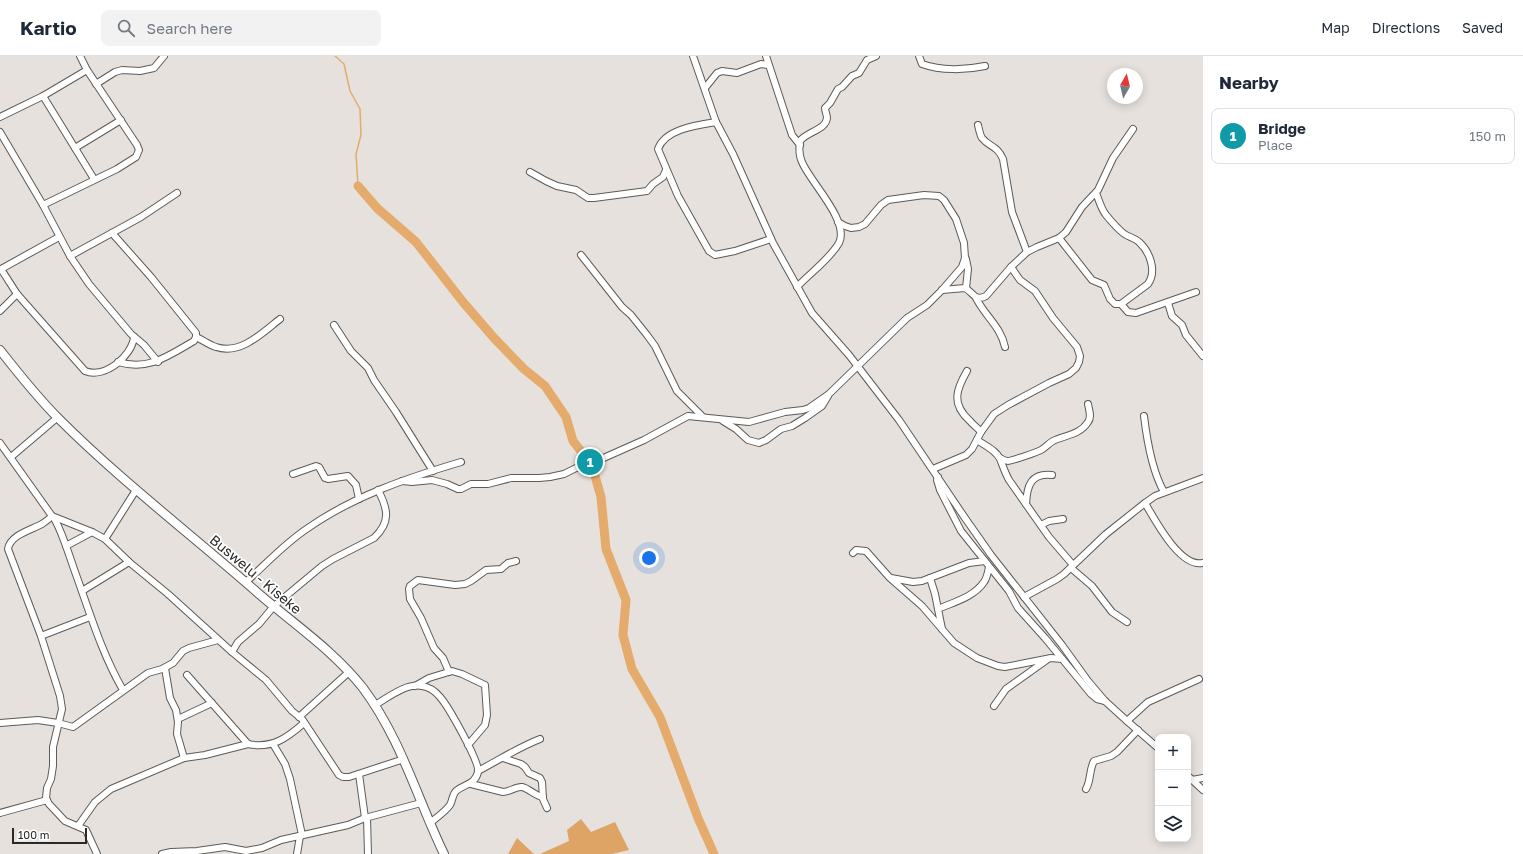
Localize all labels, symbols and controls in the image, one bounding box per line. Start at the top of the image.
search box [101,10,381,46]
text: Kartio [20,16,77,39]
icon: search [115,17,137,39]
text: Search here [147,19,233,37]
text: Map [1321,19,1350,36]
text: Directions [1372,19,1440,36]
text: Saved [1462,19,1503,36]
north arrow [1107,68,1143,104]
text: Nearby [1219,72,1279,93]
text: Bridge [1258,119,1306,137]
text: 1 [1230,128,1236,144]
text: 150 m [1469,128,1506,144]
text: Place [1258,137,1293,153]
pin: 1 [577,447,603,477]
street label: Buswelu - Kiseke [207,531,305,617]
your location [639,548,659,568]
map controls [1155,734,1191,842]
button: + [1155,734,1191,770]
button: − [1155,770,1191,806]
button: layers [1155,806,1191,842]
scale bar [12,826,87,845]
text: 100 m [18,828,49,841]

